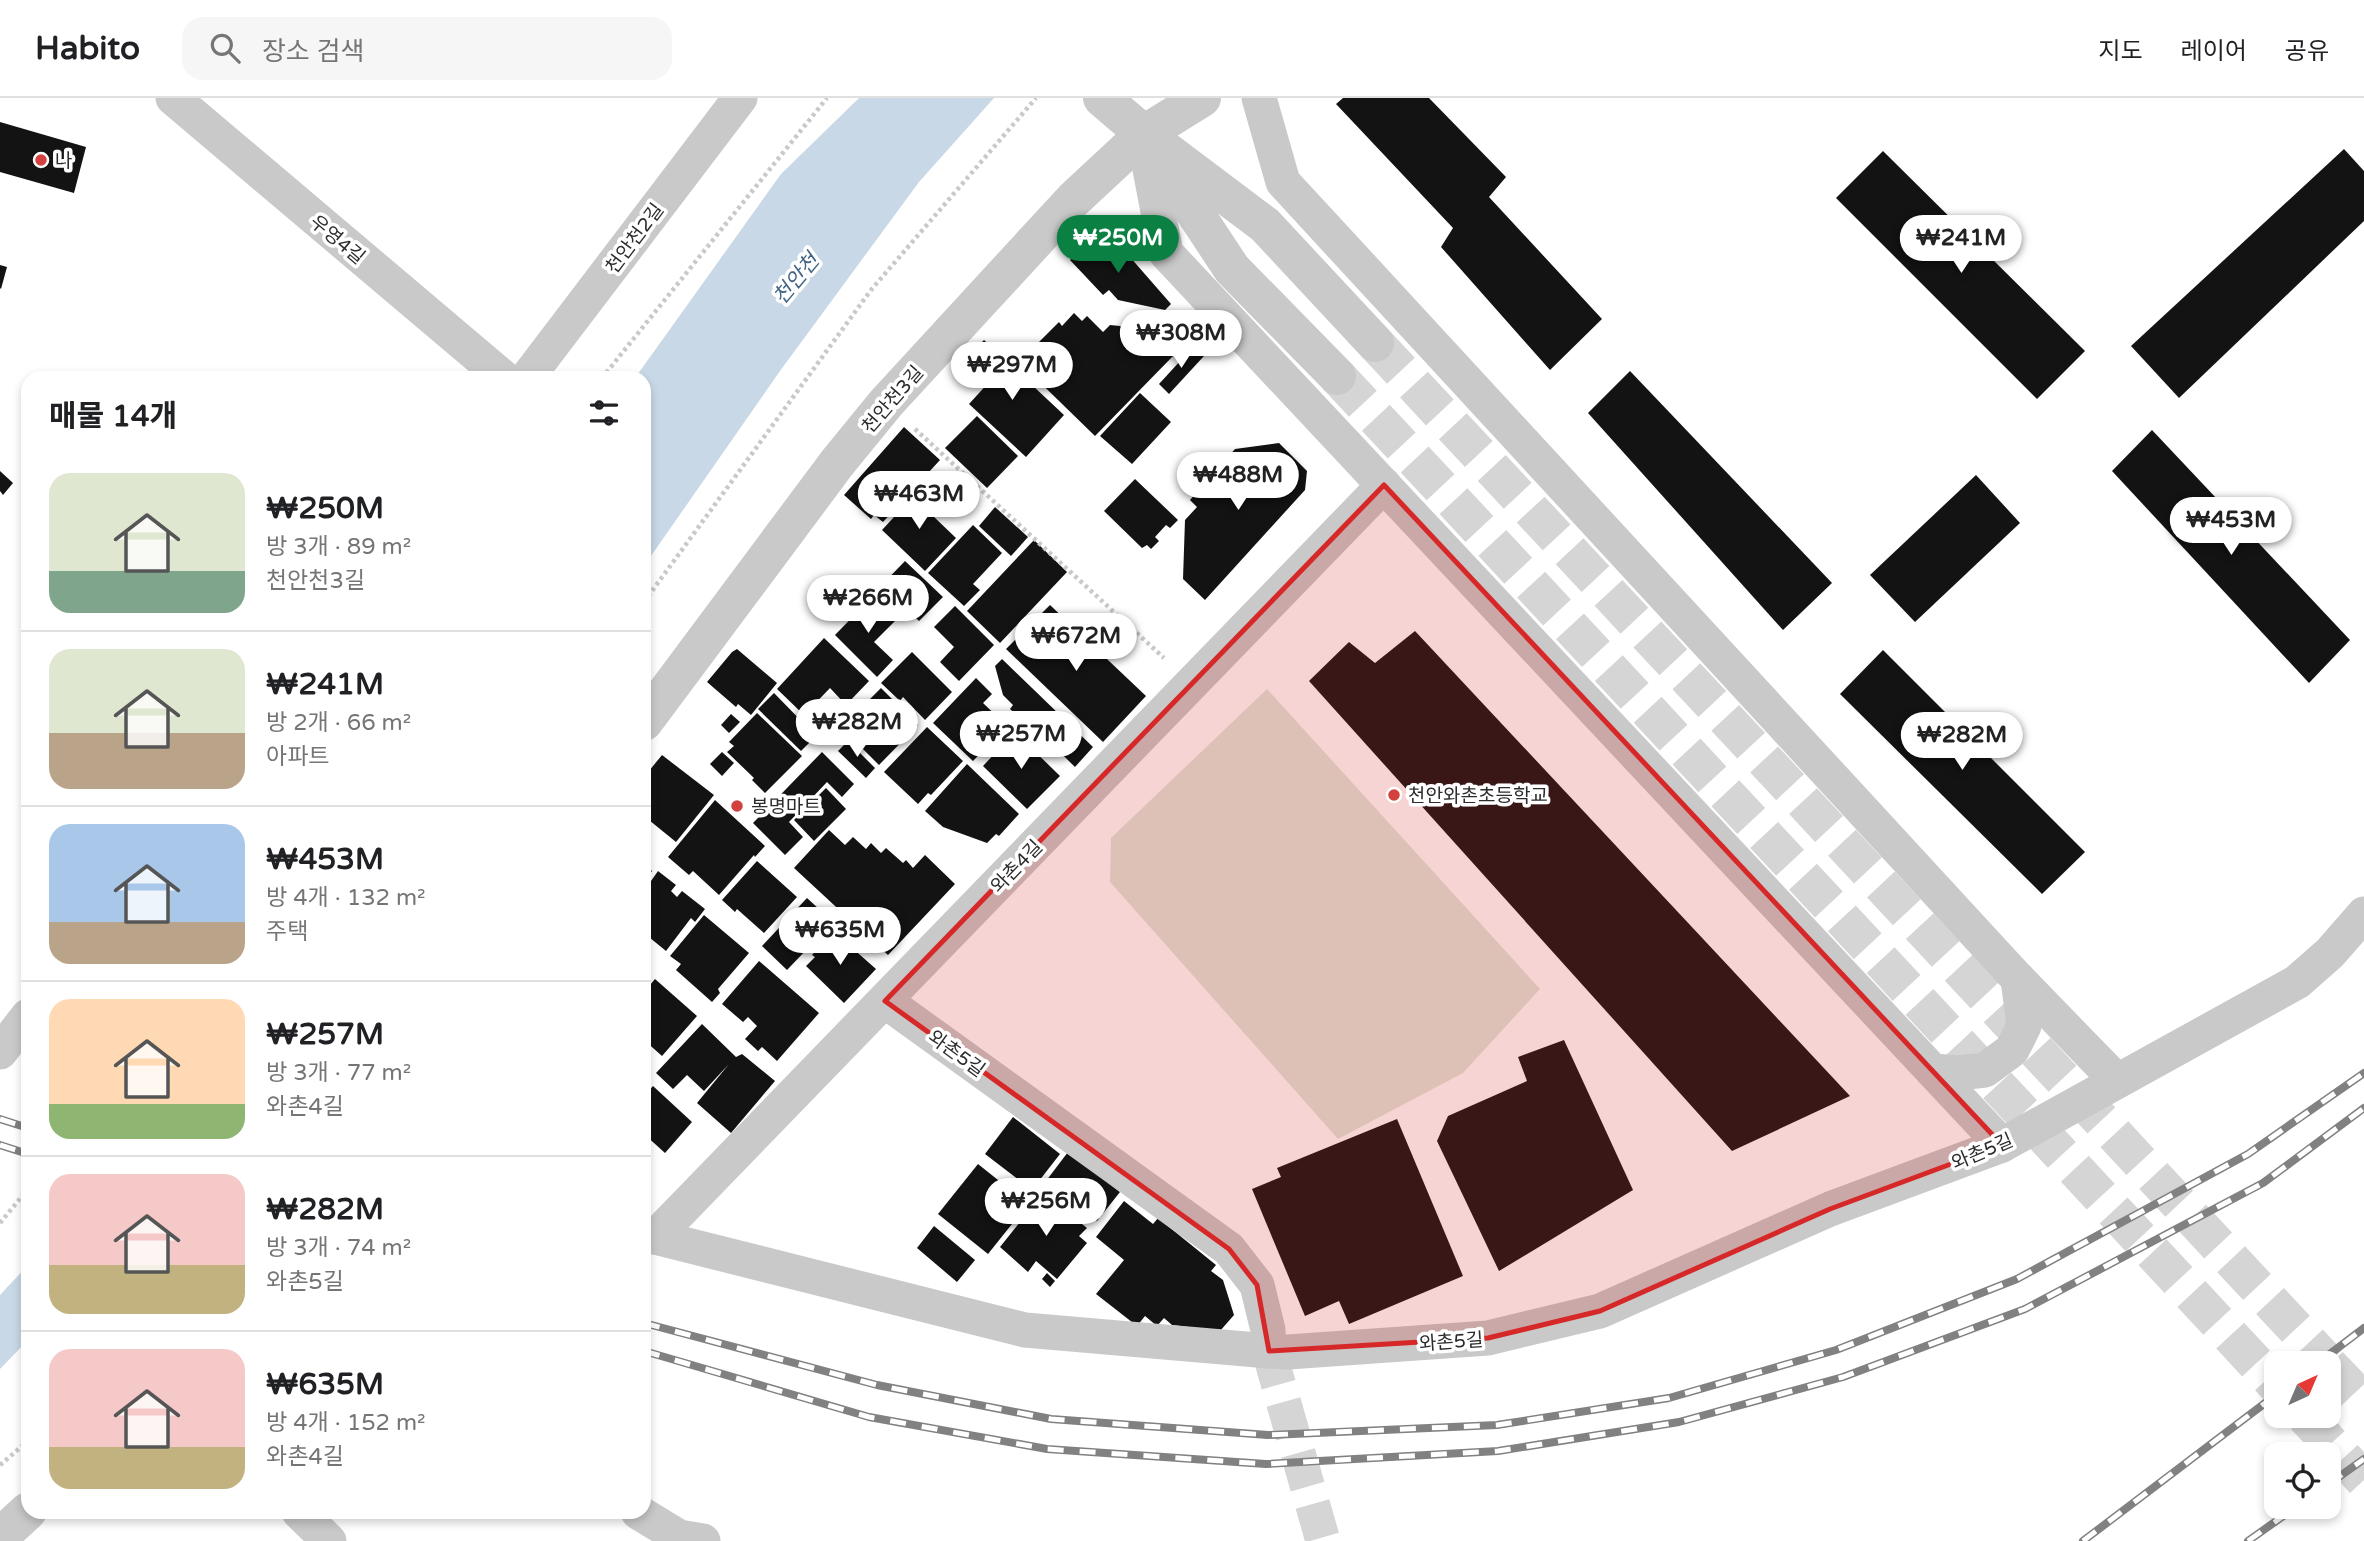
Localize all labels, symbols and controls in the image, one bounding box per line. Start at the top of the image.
search box [182,17,672,80]
text: Habito [35,29,140,68]
icon: search [206,29,244,67]
text: 장소 검색 [262,36,364,67]
text: 지도 [2098,37,2143,66]
text: 레이어 [2181,37,2247,66]
text: 공유 [2285,37,2329,66]
place label: 나 [55,150,72,172]
marker: 나 [33,152,49,168]
street label: 천안천2길 [601,199,668,278]
street label: 우영4길 [306,211,369,269]
pin: ₩250M [1069,216,1167,275]
pin: ₩241M [1912,216,2010,275]
text: ₩250M [1073,224,1163,252]
text: ₩241M [1916,224,2006,252]
water label: 천안천 [768,247,826,310]
pin: ₩308M [1132,310,1230,370]
text: ₩308M [1136,319,1226,347]
pin: ₩297M [963,342,1061,402]
text: ₩297M [967,351,1057,379]
street label: 천안천3길 [858,362,928,438]
icon: filters [585,394,623,432]
text: 매물 14개 [49,398,177,435]
pin: ₩488M [1189,452,1287,512]
text: ₩488M [1193,461,1283,489]
pin: ₩463M [870,472,968,531]
text: ₩463M [874,480,964,508]
text: ₩250M [266,490,384,527]
pin: ₩453M [2182,498,2280,557]
icon: home [105,501,189,585]
text: ₩453M [2186,506,2276,534]
text: 방 3개 · 89 m² [266,533,411,561]
text: 천안천3길 [266,567,365,595]
pin: ₩266M [819,575,917,635]
text: ₩266M [823,584,913,612]
pin: ₩672M [1027,614,1125,673]
text: ₩672M [1031,622,1121,650]
text: ₩241M [266,666,384,703]
icon: home [105,677,189,761]
pin: ₩282M [808,700,906,759]
text: ₩282M [812,708,902,736]
text: 방 2개 · 66 m² [266,709,411,737]
pin: ₩257M [972,712,1070,771]
pin: ₩282M [1913,712,2011,772]
text: ₩257M [976,720,1066,748]
text: ₩282M [1917,721,2007,749]
text: 아파트 [266,743,329,771]
place label: 천안와촌초등학교 [1408,785,1548,807]
marker: 천안와촌초등학교 [1386,787,1402,803]
place label: 봉명마트 [751,796,821,818]
marker: 봉명마트 [729,798,745,814]
street label: 와촌4길 [986,836,1047,897]
text: ₩453M [266,841,384,878]
icon: home [105,852,189,936]
text: 방 4개 · 132 m² [266,884,426,912]
pin: ₩635M [791,908,889,967]
text: ₩635M [795,916,885,944]
text: 주택 [266,918,308,946]
text: ₩257M [266,1016,384,1053]
street label: 와촌5길 [924,1026,989,1082]
icon: home [105,1027,189,1111]
text: 방 3개 · 77 m² [266,1059,411,1087]
text: 와촌4길 [266,1093,344,1121]
street label: 와촌5길 [1948,1129,2016,1175]
pin: ₩256M [997,1178,1095,1238]
text: ₩256M [1001,1187,1091,1215]
text: ₩282M [266,1191,384,1228]
icon: home [105,1202,189,1286]
text: 방 3개 · 74 m² [266,1234,411,1262]
text: 와촌5길 [266,1268,344,1296]
street label: 와촌5길 [1418,1329,1484,1355]
north arrow [2264,1351,2342,1428]
map controls [2264,1351,2341,1519]
text: ₩635M [266,1366,384,1403]
icon: home [105,1377,189,1461]
text: 방 4개 · 152 m² [266,1409,426,1437]
button: locate [2264,1442,2341,1519]
text: 와촌4길 [266,1443,344,1471]

